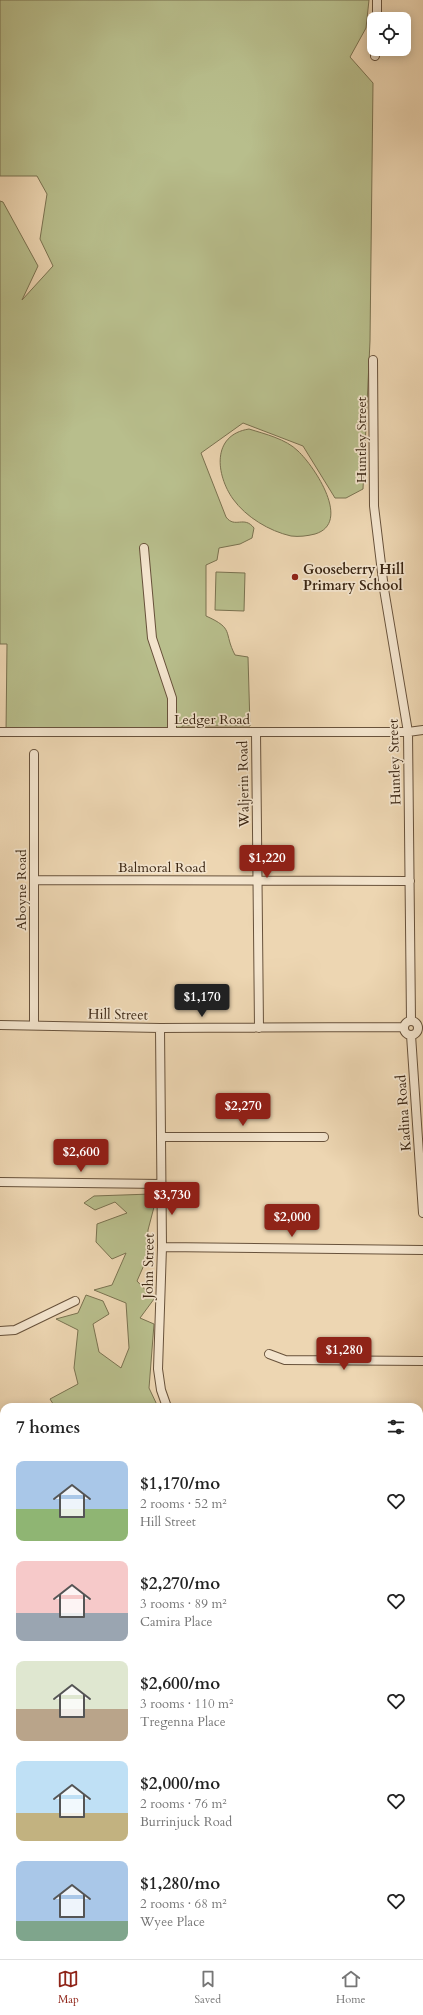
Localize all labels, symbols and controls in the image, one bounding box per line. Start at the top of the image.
map controls [367,12,411,56]
button: locate [367,12,411,56]
street label: Huntley Street [352,396,371,483]
place label: Gooseberry Hill Primary School [303,560,404,595]
marker: Gooseberry Hill Primary School [290,572,300,582]
street label: Ledger Road [174,710,251,729]
street label: Huntley Street [383,718,406,806]
street label: Waljerin Road [233,740,254,829]
pin: $1,220 [234,845,300,879]
street label: Aboyne Road [12,849,31,931]
text: $1,220 [248,849,286,867]
street label: Balmoral Road [118,858,206,877]
pin: $1,170 [169,984,235,1018]
text: $1,170 [183,988,221,1006]
street label: Hill Street [88,1004,149,1025]
street label: Kadina Road [391,1074,416,1152]
pin: $2,270 [210,1093,276,1127]
text: $2,270 [224,1097,262,1115]
pin: $2,600 [48,1139,114,1173]
text: $2,600 [62,1143,100,1161]
pin: $3,730 [139,1182,205,1216]
text: $3,730 [153,1186,191,1204]
pin: $2,000 [259,1204,325,1238]
text: $2,000 [273,1208,311,1226]
street label: John Street [138,1233,159,1301]
pin: $1,280 [311,1337,377,1371]
text: $1,280 [325,1341,363,1359]
text: 7 homes [16,1416,80,1439]
icon: filters [385,1416,407,1438]
text: $1,170/mo [140,1472,220,1495]
icon: home [48,1477,96,1525]
icon: heart [385,1490,407,1512]
text: 2 rooms · 52 m² [140,1495,227,1513]
text: Hill Street [140,1513,196,1531]
text: $2,270/mo [140,1572,220,1595]
icon: home [48,1577,96,1625]
icon: heart [385,1590,407,1612]
text: 3 rooms · 89 m² [140,1595,227,1613]
text: Camira Place [140,1613,213,1631]
text: $2,600/mo [140,1672,220,1695]
icon: home [48,1677,96,1725]
icon: heart [385,1690,407,1712]
text: 3 rooms · 110 m² [140,1695,233,1713]
text: Tregenna Place [140,1713,226,1731]
text: $2,000/mo [140,1772,220,1795]
icon: home [48,1777,96,1825]
icon: heart [385,1790,407,1812]
text: 2 rooms · 76 m² [140,1795,227,1813]
text: Burrinjuck Road [140,1813,232,1831]
text: $1,280/mo [140,1872,220,1895]
icon: home [48,1877,96,1925]
icon: heart [385,1890,407,1912]
text: 2 rooms · 68 m² [140,1895,227,1913]
text: Wyee Place [140,1913,205,1931]
tab: Map [57,1968,79,2007]
tab: Saved [194,1968,221,2007]
tab: Home [336,1968,366,2007]

